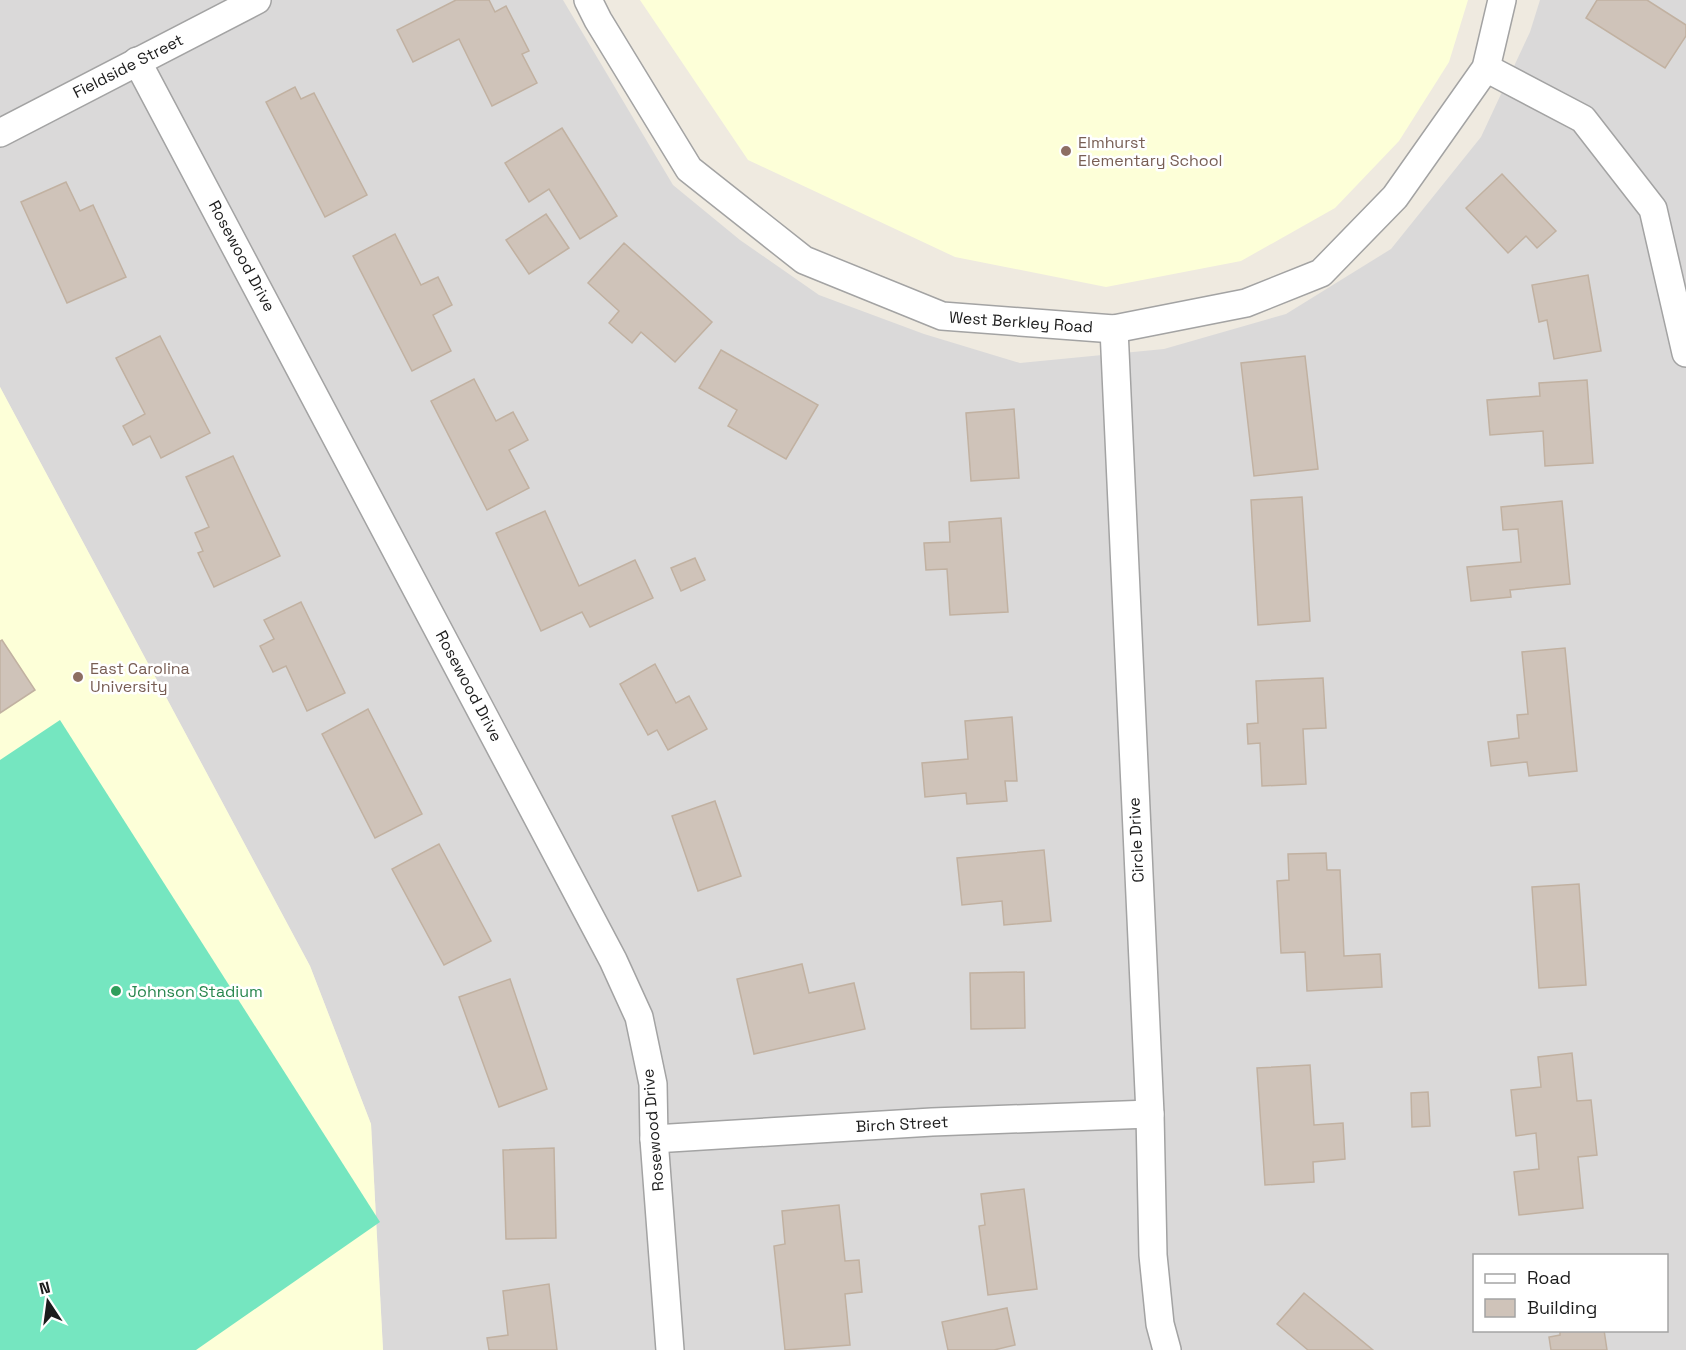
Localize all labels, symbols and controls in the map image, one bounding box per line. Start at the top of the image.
street label: Fieldside Street [69,29,187,103]
place label: Elmhurst Elementary School [1078,132,1223,171]
marker: Elmhurst Elementary School [1059,144,1073,158]
street label: Rosewood Drive [204,197,280,315]
street label: West Berkley Road [948,306,1094,338]
street label: Rosewood Drive [431,627,507,745]
place label: East Carolina University [90,658,190,697]
marker: East Carolina University [71,670,85,684]
street label: Circle Drive [1123,797,1149,883]
place label: Johnson Stadium [128,981,263,1002]
marker: Johnson Stadium [109,984,123,998]
street label: Rosewood Drive [637,1068,669,1192]
street label: Birch Street [855,1111,949,1137]
legend [1473,1254,1668,1332]
text: Road [1527,1266,1571,1289]
north arrow [18,1272,78,1332]
text: N [37,1276,52,1299]
text: Building [1527,1296,1597,1319]

